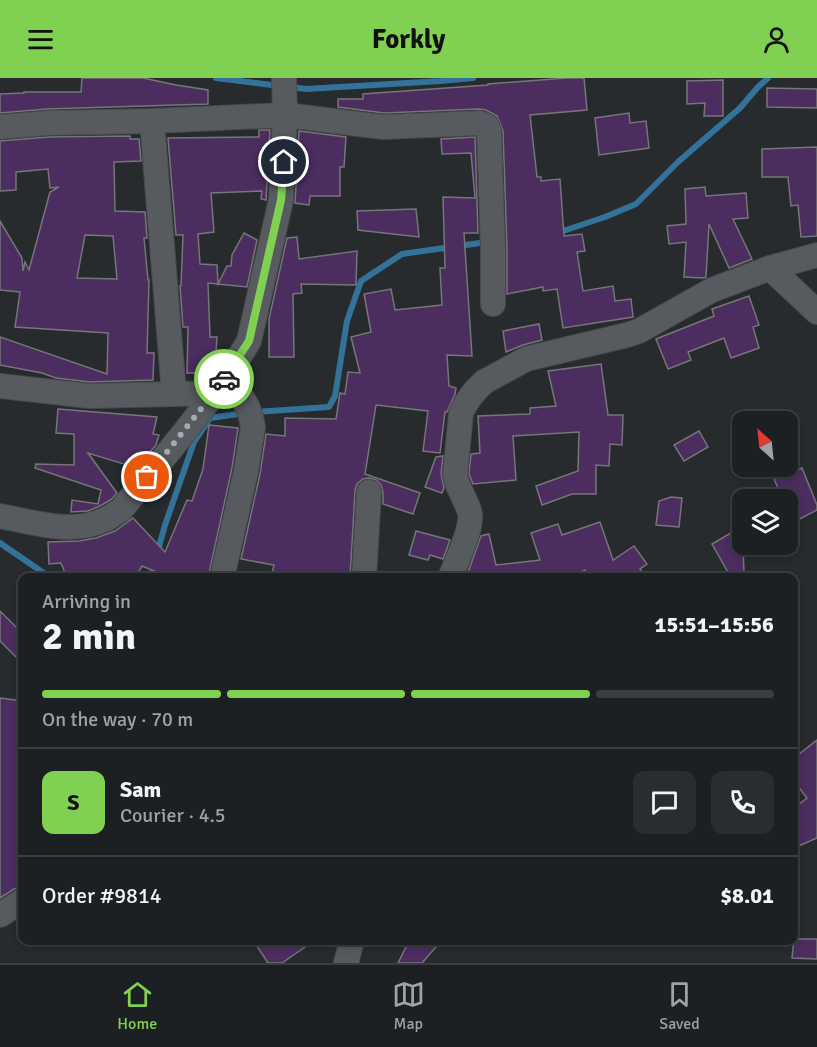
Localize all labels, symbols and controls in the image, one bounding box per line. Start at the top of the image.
icon: menu [24,23,57,56]
text: Forkly [372,23,445,56]
icon: person [760,23,793,56]
pin [258,136,309,187]
icon: home [267,145,300,178]
courier [194,349,254,409]
icon: car [208,363,241,396]
north arrow [732,411,798,477]
map controls [732,411,798,555]
pin [121,451,172,502]
icon: bag [130,460,163,493]
button: layers [732,489,798,555]
text: Arriving in [42,589,131,614]
text: 15:51–15:56 [655,611,774,638]
text: 2 min [42,612,136,660]
text: On the way · 70 m [42,707,193,732]
button: chat [633,771,696,834]
button: phone [711,771,774,834]
text: Sam [120,776,161,803]
text: S [67,789,80,816]
text: Courier · 4.5 [120,803,226,828]
text: Order #9814 [42,882,162,909]
text: $8.01 [720,882,774,909]
tab: Home [117,978,157,1034]
tab: Map [392,978,425,1034]
tab: Saved [659,978,700,1034]

